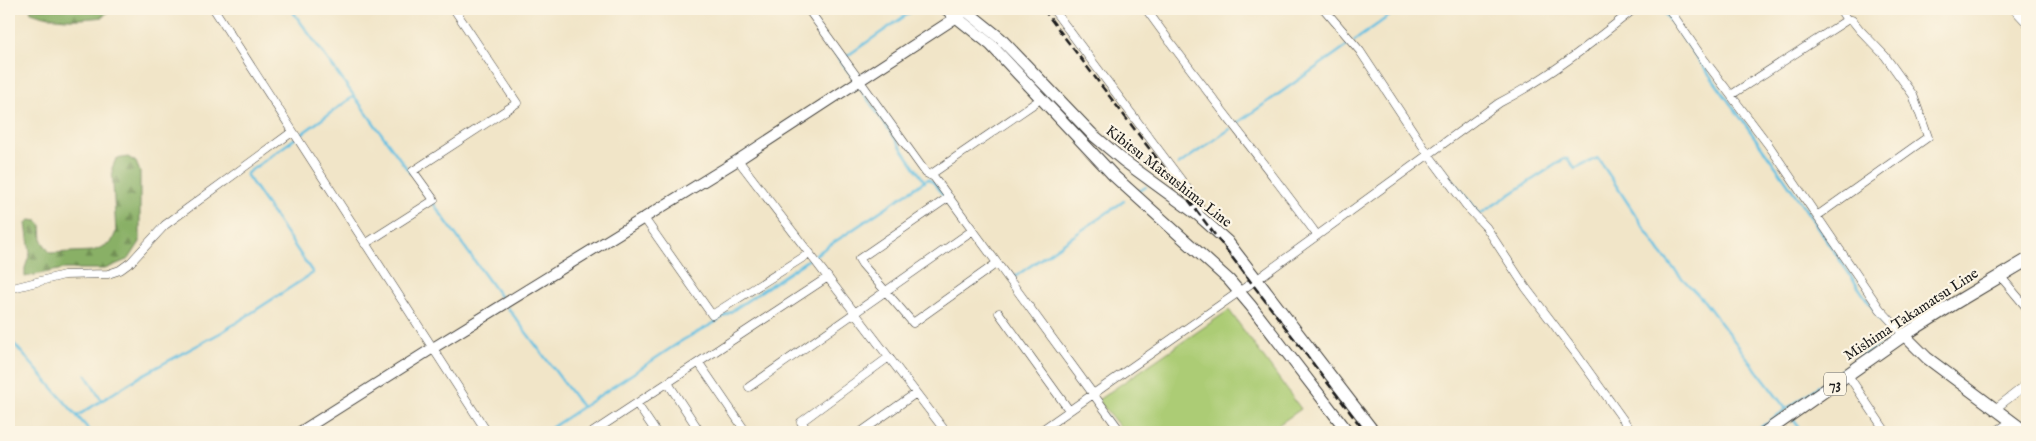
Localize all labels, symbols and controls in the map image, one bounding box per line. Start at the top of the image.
street label: Kibitsu Matsushima Line [1102,121,1236,232]
street label: Mishima Takamatsu Line [1840,264,1982,365]
road number: 73 [1824,372,1846,396]

